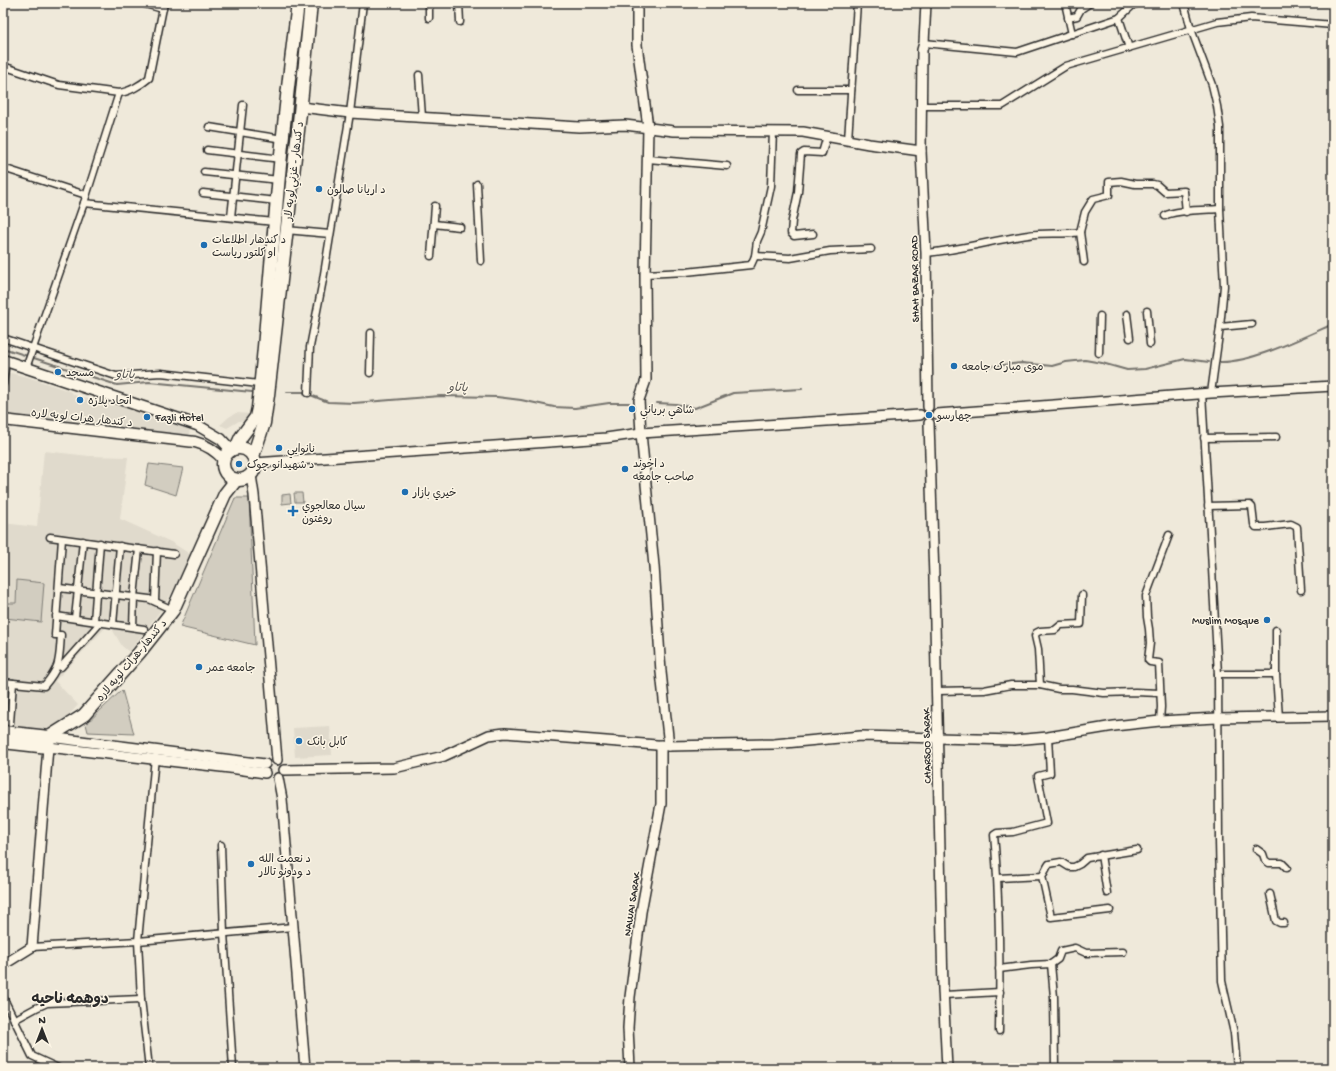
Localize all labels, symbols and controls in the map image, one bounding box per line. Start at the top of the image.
street label: د کندهار - غزني لويه لار [282,121,310,223]
marker: د اریانا صالون [314,184,324,194]
place label: د اریانا صالون [327,184,385,197]
place label: د کندهار اطلاعات او کلتور رياست [212,234,286,260]
street label: SHAH BAZAR ROAD [909,235,923,323]
marker: د کندهار اطلاعات او کلتور رياست [199,240,209,250]
marker: موی مبارک جامعه [949,361,959,371]
place label: موی مبارک جامعه [962,361,1044,374]
marker: مسجد [53,367,63,377]
place label: مسجد [66,368,94,380]
water label: پاتاو [113,368,135,383]
water label: پاتاو [446,381,468,396]
marker: اتحاد پلازه [75,395,85,405]
place label: اتحاد پلازه [88,395,132,408]
marker: شاهي برياني [627,404,637,414]
place label: شاهي برياني [640,404,694,420]
street label: د کندهار هرات لویه لاره [30,407,133,430]
marker: چهارسو [924,410,934,420]
place label: چهارسو [936,410,972,423]
marker: Fazli Hotel [142,412,152,422]
place label: Fazli Hotel [154,413,204,425]
marker: نانوايي [274,443,284,453]
place label: نانوايي [287,443,316,459]
place label: د اخوند صاحب جامعه [633,458,694,484]
marker: د شهيدانو چوک [234,459,244,469]
place label: د شهيدانو چوک [247,459,314,472]
marker: د اخوند صاحب جامعه [620,464,630,474]
marker: خیري بازار [400,487,410,497]
place label: خیري بازار [412,487,457,501]
place label: سيال معالجوي روغتون [302,500,366,526]
marker: سيال معالجوي روغتون [287,505,299,517]
marker: Muslim Mosque [1262,615,1272,625]
place label: Muslim Mosque [1192,616,1259,628]
street label: د کندهار-هرات لويه لاره [94,617,170,705]
marker: جامعه عمر [194,662,204,672]
place label: جامعه عمر [206,662,256,675]
street label: CHARSOO SARAK [921,706,935,784]
marker: کابل بانک [294,736,304,746]
place label: کابل بانک [307,736,348,749]
place label: د نعمت الله د ودونو تالار [258,853,311,879]
marker: د نعمت الله د ودونو تالار [246,859,256,869]
street label: NAWAI SARAK [622,870,644,937]
district label: دوهمه ناحیه [31,991,109,1009]
north arrow [22,1009,62,1049]
text: N [38,1015,46,1027]

